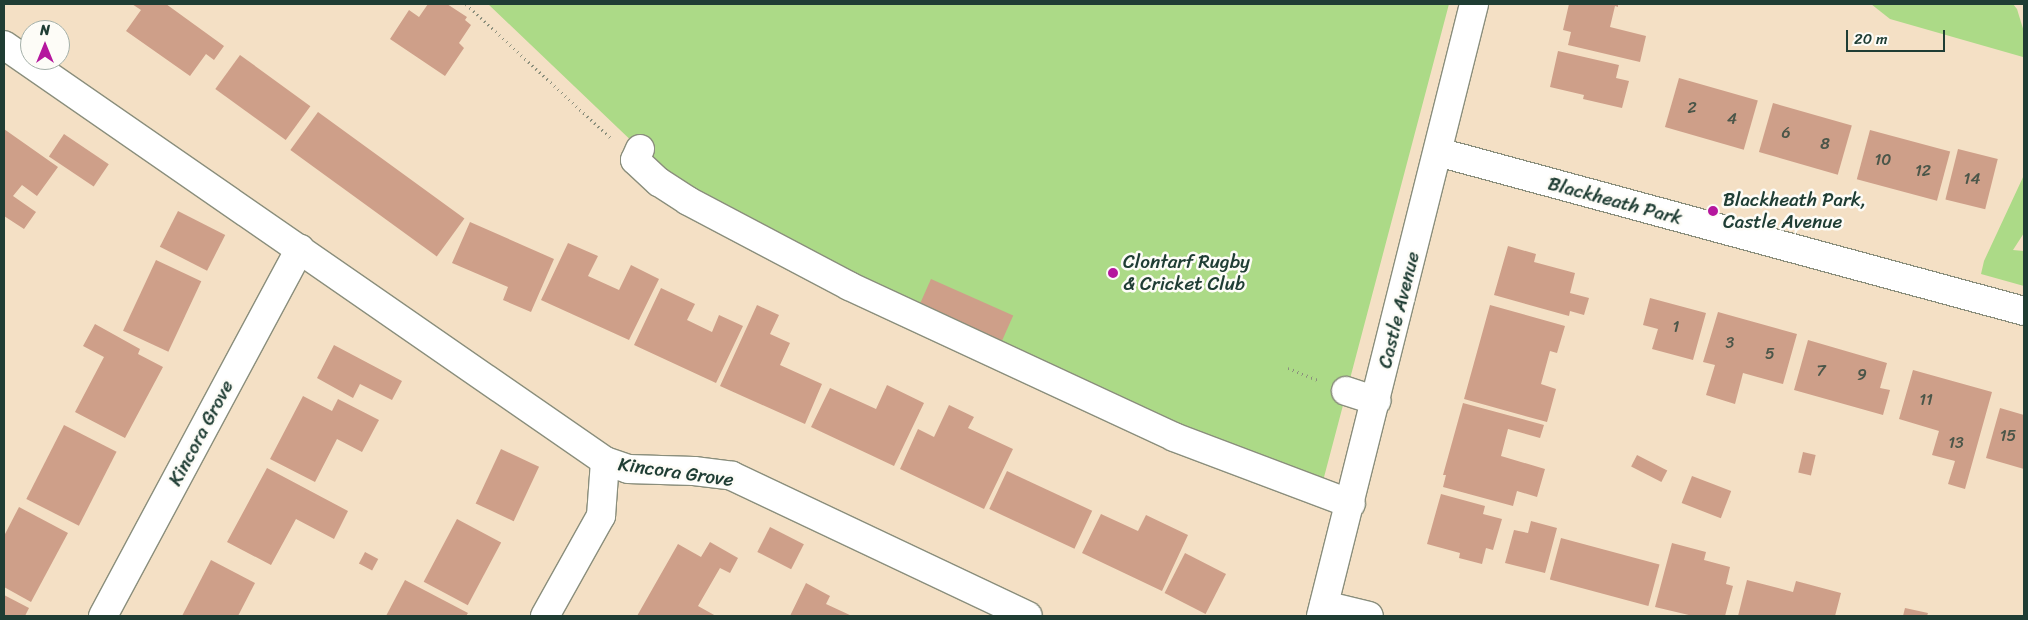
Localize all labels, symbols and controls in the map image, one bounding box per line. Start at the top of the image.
text: N [40,18,50,43]
north arrow [20,20,70,70]
scale bar [1848,20,1947,52]
text: 20 m [1854,26,1888,52]
house number: 2 [1687,98,1697,118]
house number: 4 [1727,109,1737,129]
house number: 6 [1781,123,1791,143]
house number: 8 [1820,134,1830,154]
house number: 10 [1875,150,1891,170]
house number: 12 [1915,161,1931,181]
house number: 14 [1964,169,1980,189]
street label: Blackheath Park [1545,172,1685,230]
place label: Blackheath Park, Castle Avenue [1723,189,1866,233]
marker: Blackheath Park, Castle Avenue [1707,205,1719,217]
street label: Castle Avenue [1374,249,1424,371]
place label: Clontarf Rugby & Cricket Club [1123,251,1250,295]
marker: Clontarf Rugby & Cricket Club [1107,267,1119,279]
house number: 1 [1673,317,1679,337]
house number: 3 [1726,333,1734,353]
house number: 5 [1765,344,1775,364]
house number: 7 [1816,361,1826,381]
house number: 9 [1857,365,1867,385]
street label: Kincora Grove [164,376,238,490]
house number: 11 [1919,390,1933,410]
house number: 15 [2000,426,2016,446]
house number: 13 [1948,433,1964,453]
street label: Kincora Grove [617,453,735,491]

